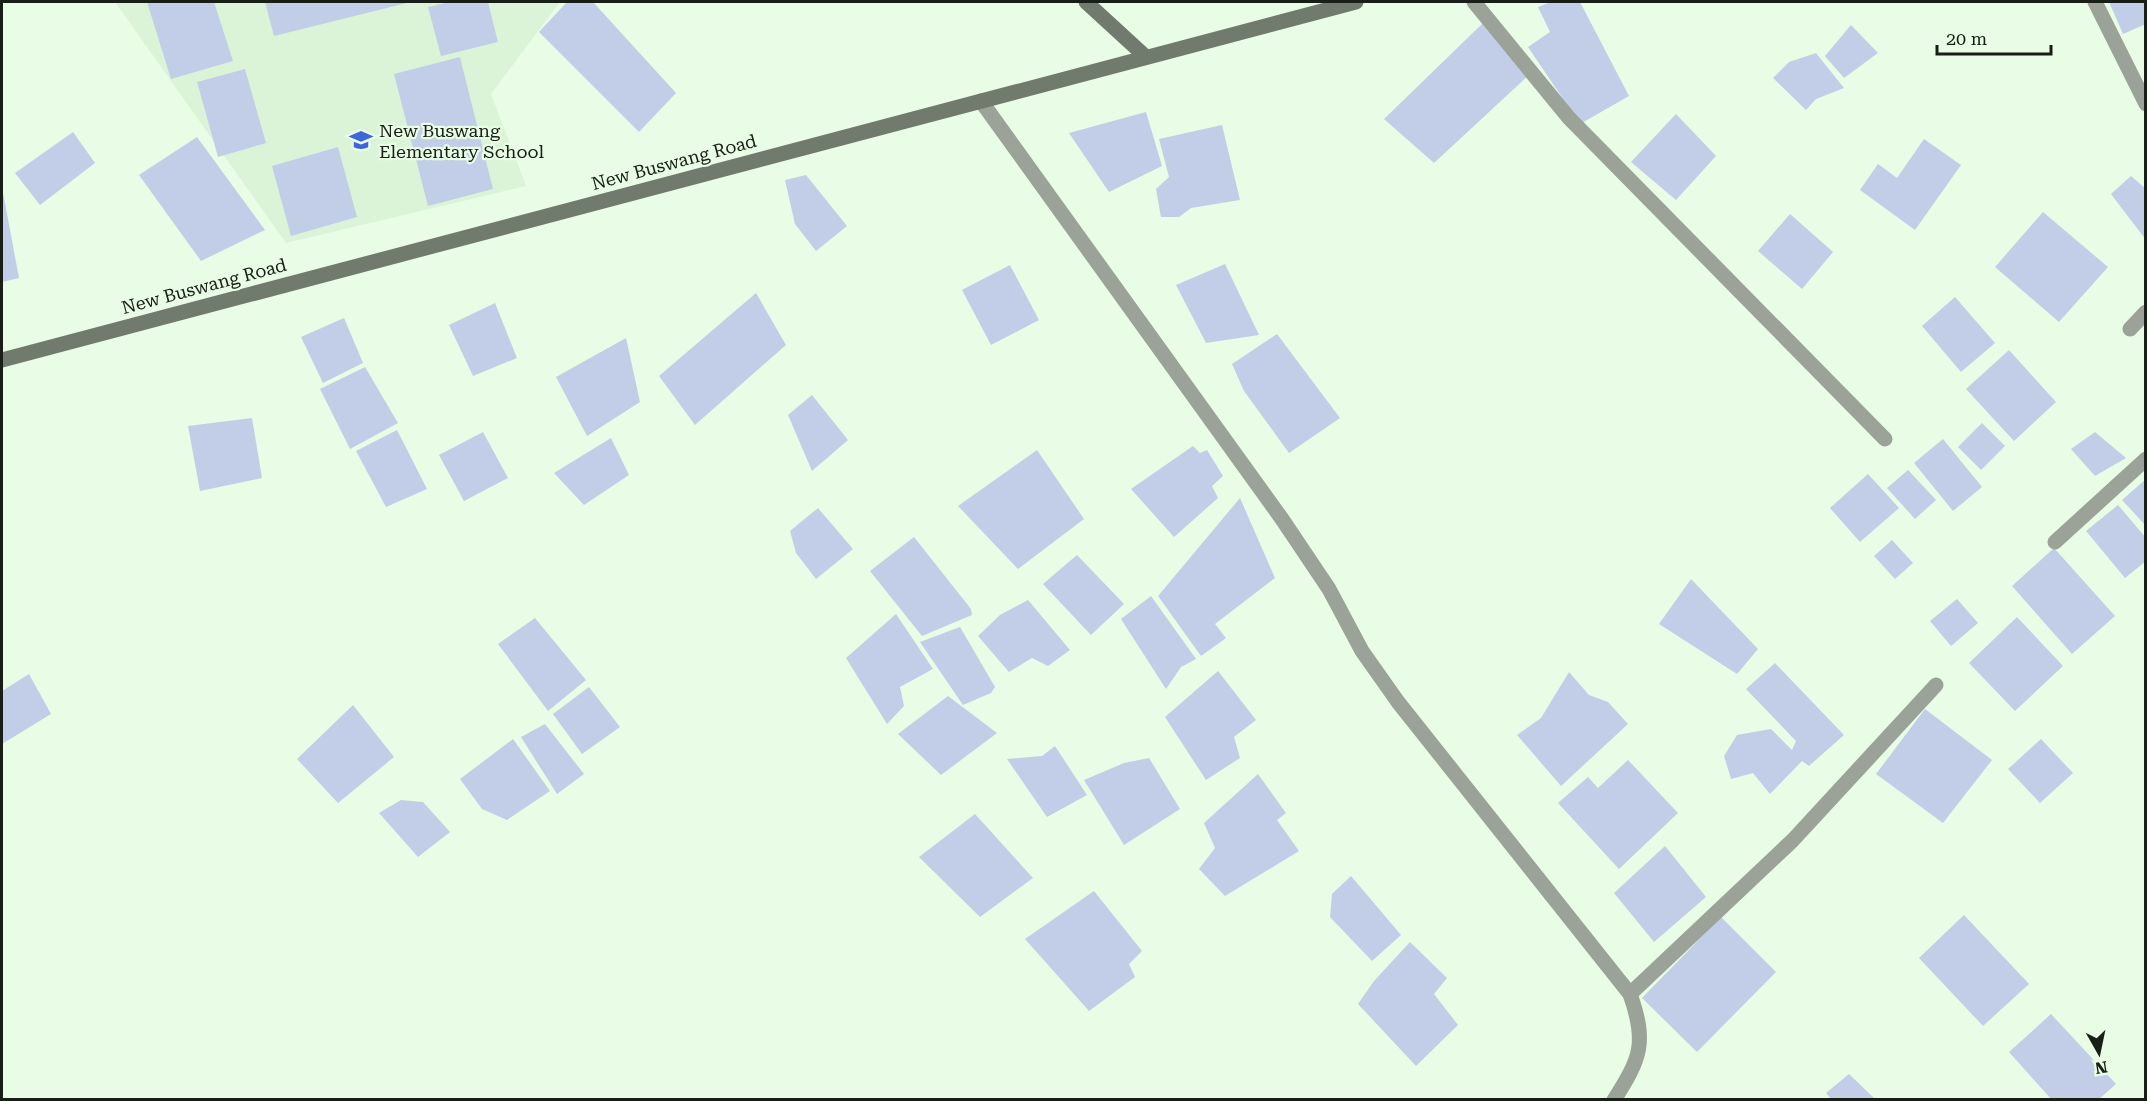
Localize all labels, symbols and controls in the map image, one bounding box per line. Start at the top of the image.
scale bar [1937,18,2051,56]
text: 20 m [1946,28,1987,49]
place label: New Buswang Elementary School [379,120,544,162]
school or university icon: New Buswang Elementary School [348,127,374,153]
street label: New Buswang Road [589,130,759,194]
street label: New Buswang Road [119,254,289,318]
north arrow [2069,1023,2129,1083]
text: N [2094,1057,2109,1078]

